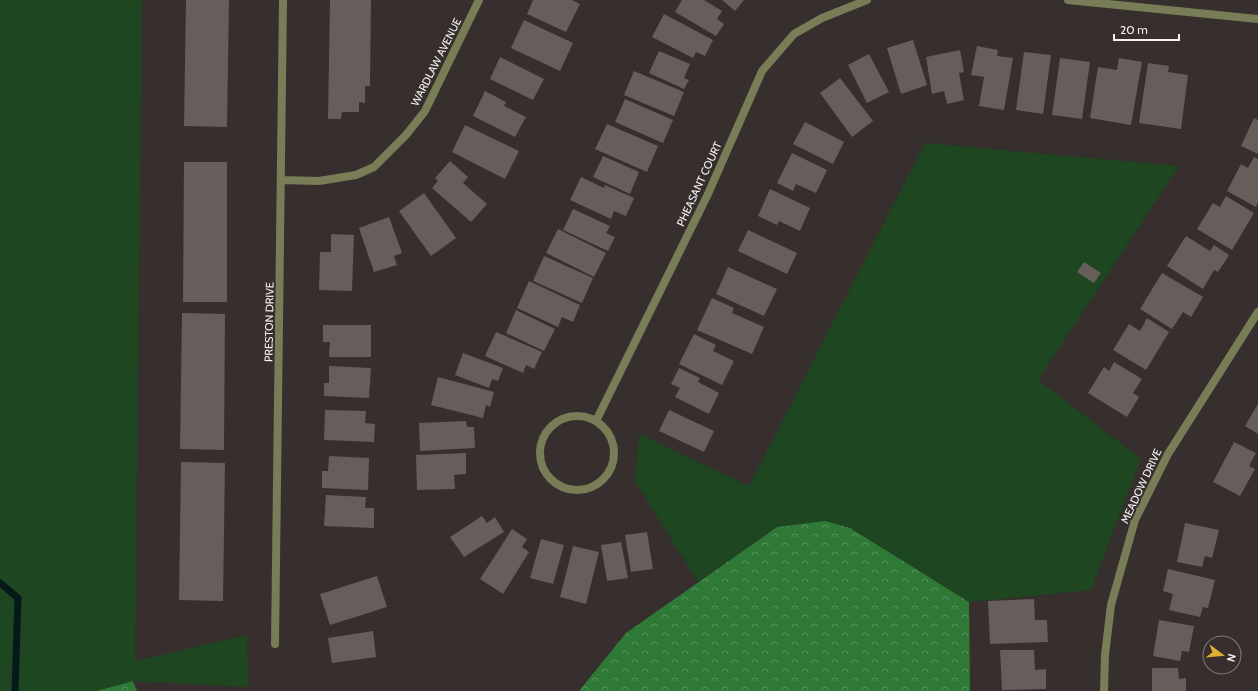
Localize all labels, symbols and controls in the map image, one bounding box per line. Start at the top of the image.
street label: WARDLAW AVENUE [408,16,464,108]
scale bar [1114,16,1179,42]
text: 20 m [1120,22,1148,37]
street label: PHEASANT COURT [673,139,725,228]
street label: PRESTON DRIVE [261,282,277,362]
street label: MEADOW DRIVE [1117,446,1165,526]
north arrow [1202,635,1242,675]
text: N [1224,652,1239,663]

